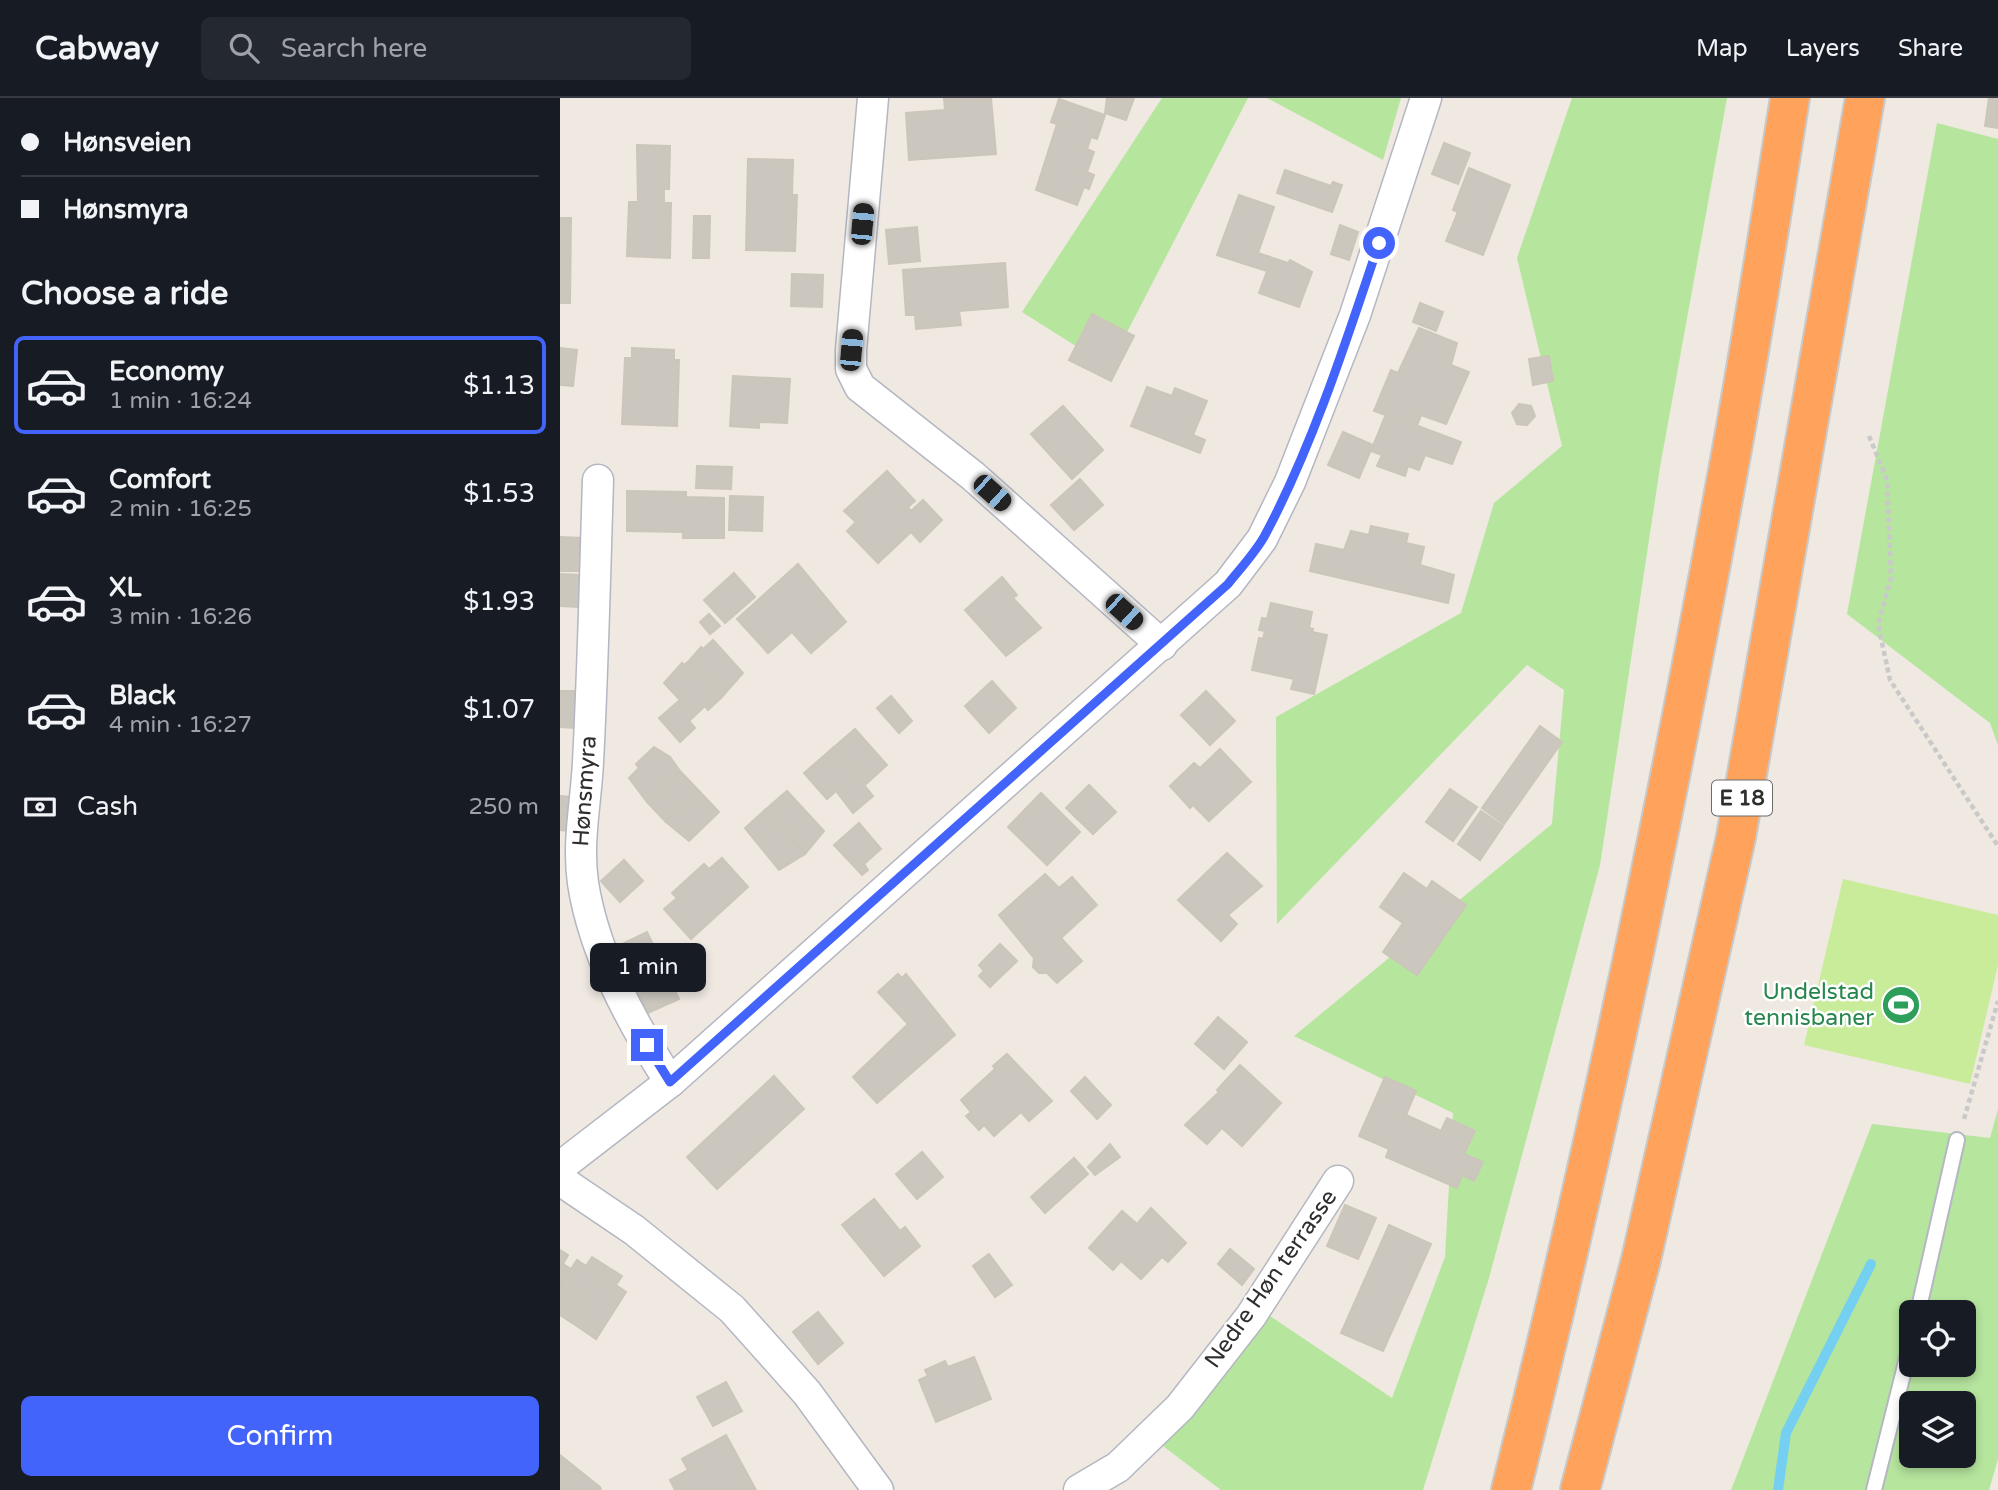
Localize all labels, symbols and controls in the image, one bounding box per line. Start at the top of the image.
search box [201,17,691,80]
text: Cabway [35,29,159,68]
icon: search [225,29,263,67]
text: Search here [281,33,427,64]
text: Map [1696,34,1748,63]
text: Layers [1786,34,1860,63]
text: Share [1898,34,1963,63]
text: Hønsveien [63,127,192,158]
text: Hønsmyra [63,194,189,225]
car [850,202,875,246]
route start [1363,227,1395,259]
text: Choose a ride [21,275,228,313]
car [839,328,864,372]
icon: car [25,354,88,417]
text: Economy [109,356,224,387]
text: $1.13 [463,370,535,401]
text: 1 min · 16:24 [109,387,252,415]
icon: car [25,462,88,525]
text: Comfort [109,464,211,495]
car [970,471,1015,515]
text: $1.53 [463,478,535,509]
text: 2 min · 16:25 [109,495,252,523]
icon: car [25,570,88,633]
text: XL [109,572,141,603]
text: $1.93 [463,586,535,617]
car [1102,590,1147,634]
text: 3 min · 16:26 [109,603,252,631]
icon: car [25,678,88,741]
text: Black [109,680,176,711]
text: $1.07 [463,694,535,725]
text: 4 min · 16:27 [109,711,252,739]
street label: Hønsmyra [567,735,603,847]
road number: E 18 [1712,780,1772,816]
icon: cash [21,788,59,826]
text: Cash [77,791,138,822]
text: 250 m [469,793,539,821]
callout: 1 min [589,944,705,992]
text: 1 min [617,953,679,981]
place label: Undelstad tennisbaner [1744,978,1874,1032]
sports icon: Undelstad tennisbaner [1880,984,1922,1026]
route end [631,1029,663,1061]
street label: Nedre Høn terrasse [1199,1184,1343,1374]
map controls [1899,1300,1976,1468]
button: locate [1899,1300,1976,1377]
button: layers [1899,1391,1976,1468]
button: Confirm [21,1396,539,1476]

